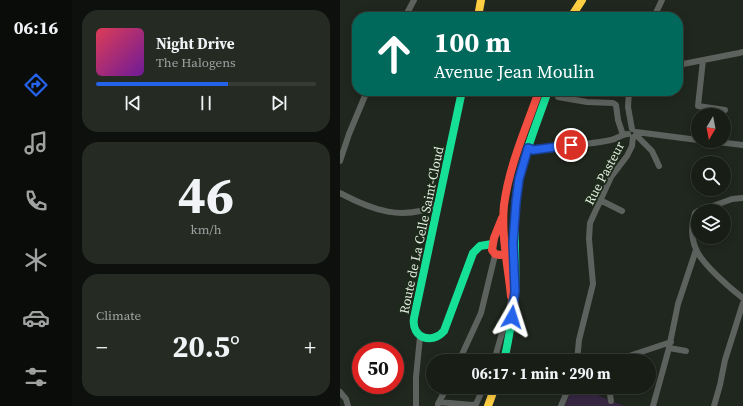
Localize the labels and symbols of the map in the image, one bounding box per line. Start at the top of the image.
north arrow [691,108,731,148]
pin [554,128,588,162]
street label: Rue Pasteur [581,138,628,208]
street label: Route de La Celle Saint-Cloud [395,144,448,315]
position arrow [491,296,533,338]
speed limit sign: 50 [352,342,404,394]

